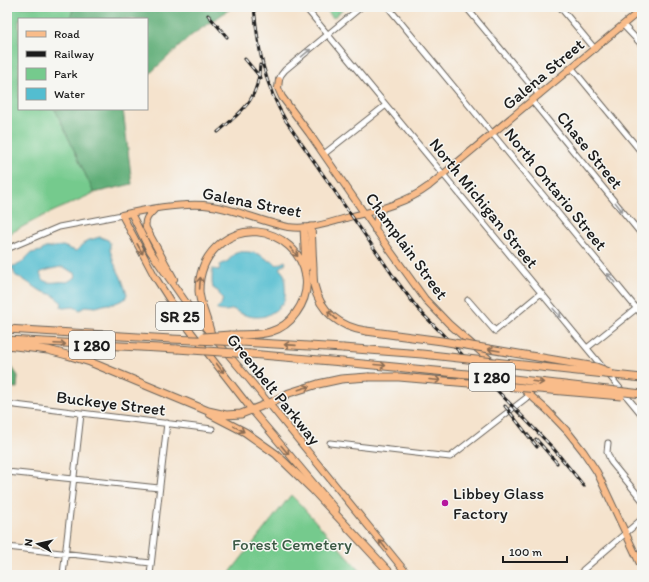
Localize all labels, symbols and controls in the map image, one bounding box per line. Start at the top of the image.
legend [18,18,148,110]
text: Road [54,27,80,41]
street label: Galena Street [498,34,588,114]
text: Railway [54,47,94,61]
one-way arrow [301,48,311,57]
text: Park [54,67,78,81]
text: Water [54,87,85,101]
street label: Chase Street [553,107,628,193]
street label: North Ontario Street [500,124,612,254]
street label: North Michigan Street [425,134,543,272]
street label: Galena Street [201,183,304,222]
street label: Champlain Street [362,189,453,304]
one-way arrow [614,202,623,212]
one-way arrow [136,243,144,255]
one-way arrow [290,246,299,257]
one-way arrow [607,273,616,284]
one-way arrow [196,277,203,290]
road number: SR 25 [156,302,204,330]
one-way arrow [552,307,561,318]
one-way arrow [327,311,337,320]
street label: Greenbelt Parkway [223,329,325,449]
road number: I 280 [69,331,115,359]
one-way arrow [53,340,66,347]
one-way arrow [284,342,297,349]
one-way arrow [488,346,501,354]
one-way arrow [373,362,386,369]
one-way arrow [216,363,224,374]
road number: I 280 [469,363,515,391]
one-way arrow [428,376,441,384]
one-way arrow [531,378,544,386]
one-way arrow [297,384,310,391]
street label: Buckeye Street [55,386,167,420]
one-way arrow [233,425,245,433]
one-way arrow [281,444,290,455]
place label: Libbey Glass Factory [453,483,544,523]
marker: Libbey Glass Factory [440,498,450,508]
north arrow [18,524,58,564]
park label: Forest Cemetery [232,534,352,554]
text: N [22,538,36,547]
scale bar [503,538,567,564]
one-way arrow [379,539,388,550]
text: 100 m [509,545,542,559]

